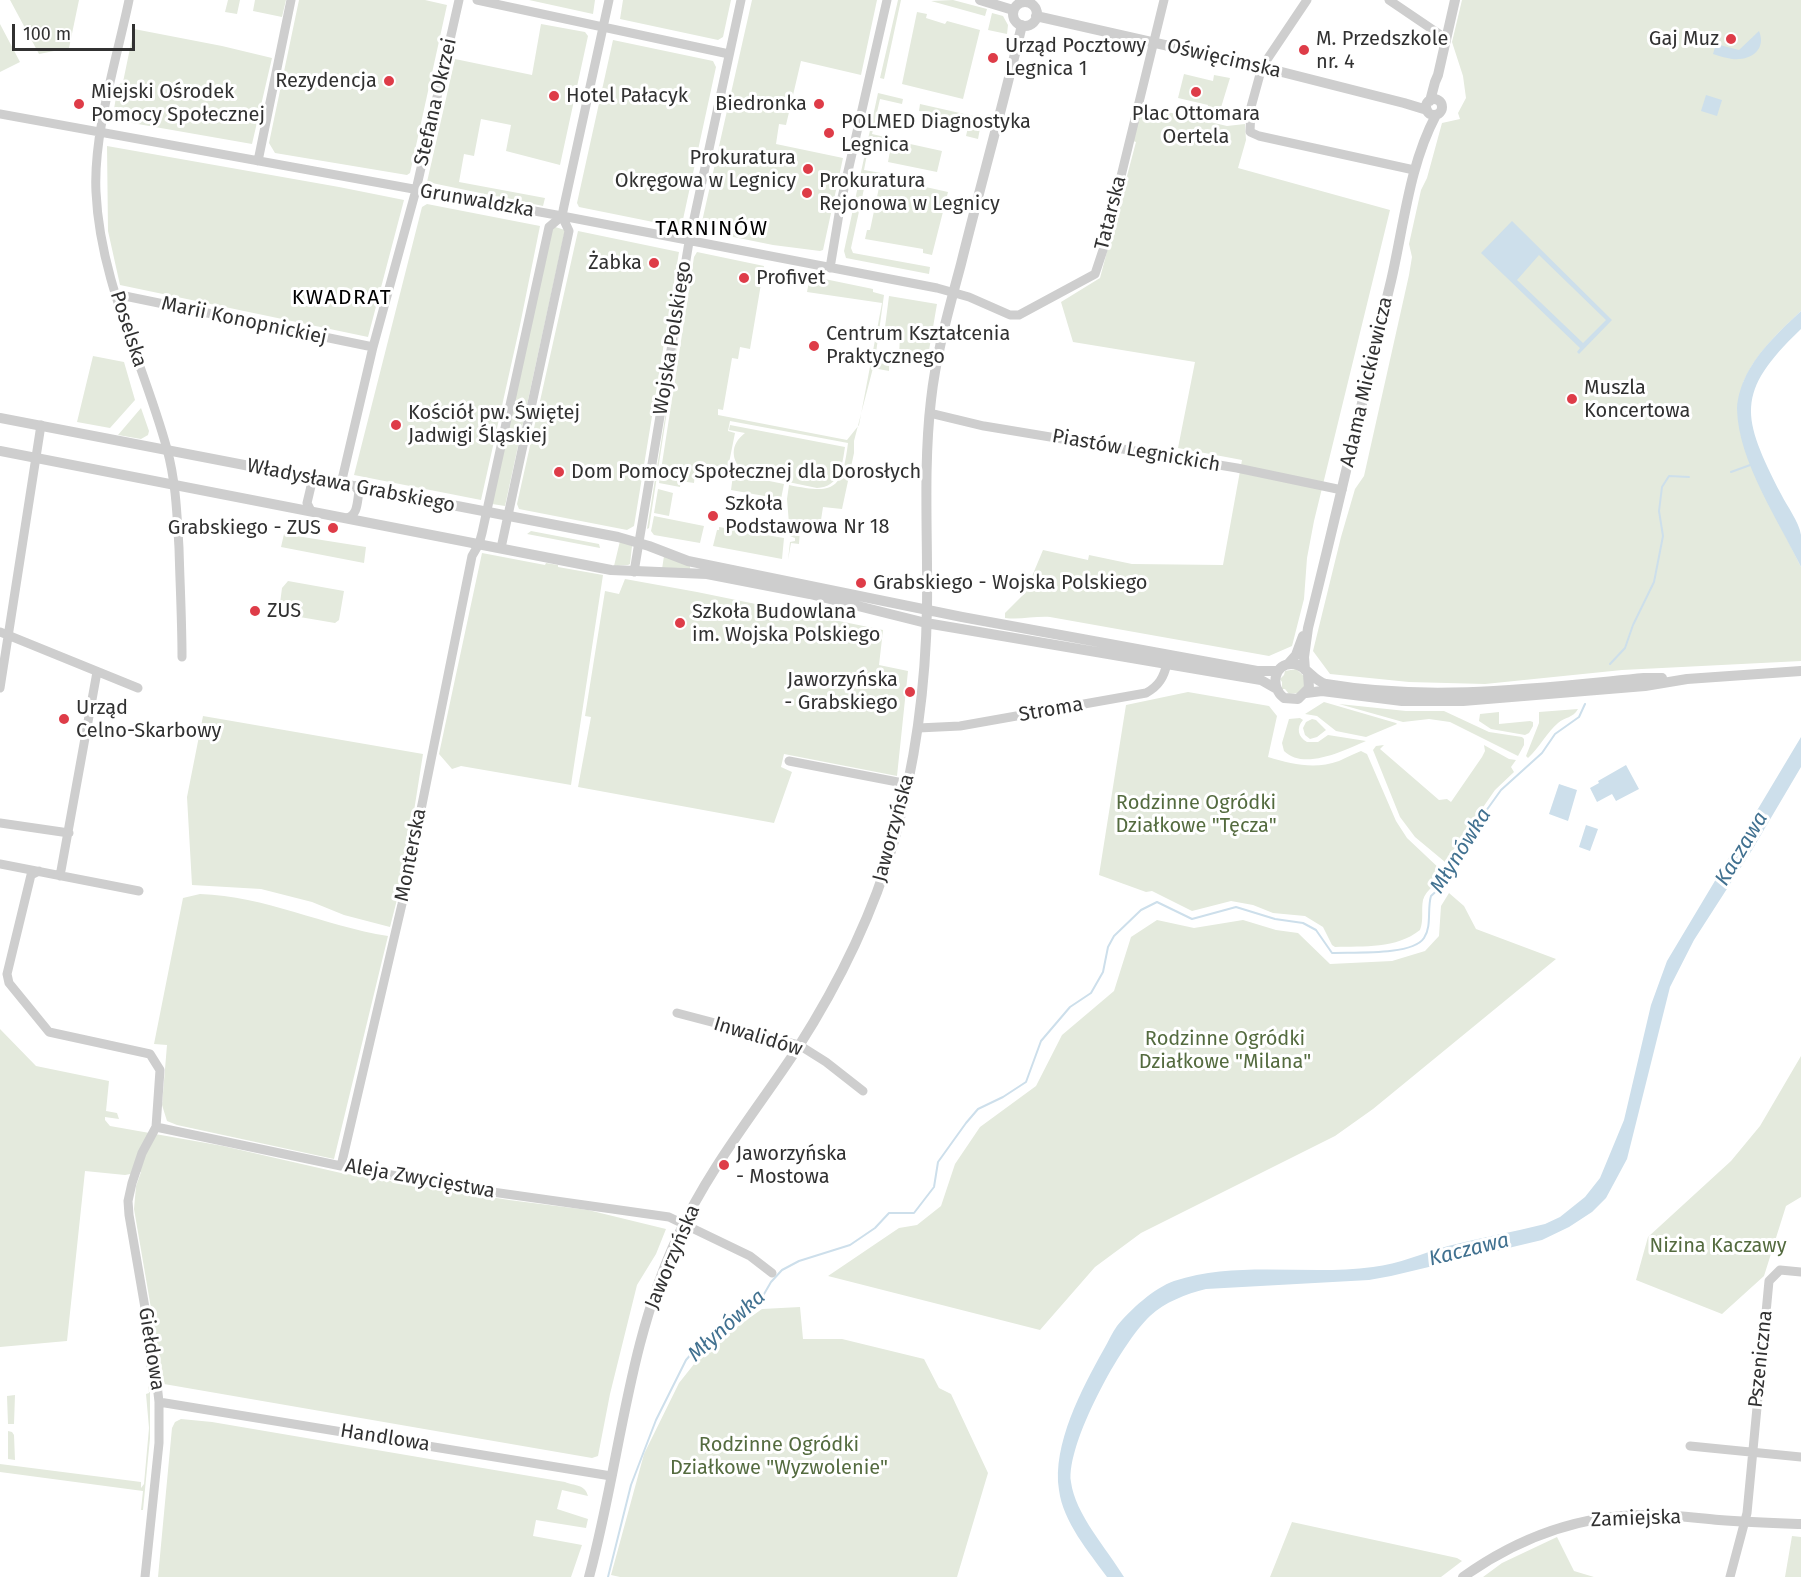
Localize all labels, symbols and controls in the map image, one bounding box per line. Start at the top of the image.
scale bar [15,12,138,50]
text: 100 m [23,23,71,45]
place label: M. Przedszkole nr. 4 [1316,27,1448,74]
place label: Gaj Muz [1649,27,1719,51]
marker: Gaj Muz [1724,32,1738,46]
place label: Urząd Pocztowy Legnica 1 [1005,34,1146,81]
street label: Oświęcimska [1165,34,1283,84]
street label: Stefana Okrzei [410,36,462,168]
marker: M. Przedszkole nr. 4 [1297,43,1311,57]
marker: Urząd Pocztowy Legnica 1 [986,51,1000,65]
place label: Rezydencja [275,69,377,93]
marker: Rezydencja [382,74,396,88]
place label: Miejski Ośrodek Pomocy Społecznej [91,80,265,127]
place label: Hotel Pałacyk [566,84,688,108]
marker: Plac Ottomara Oertela [1189,85,1203,99]
marker: Hotel Pałacyk [547,89,561,103]
place label: Biedronka [715,92,807,116]
marker: Miejski Ośrodek Pomocy Społecznej [72,97,86,111]
marker: Biedronka [812,97,826,111]
place label: Plac Ottomara Oertela [1132,102,1260,149]
place label: POLMED Diagnostyka Legnica [841,110,1031,157]
marker: POLMED Diagnostyka Legnica [822,126,836,140]
place label: Prokuratura Okręgowa w Legnicy [615,146,796,193]
marker: Prokuratura Okręgowa w Legnicy [801,162,815,176]
place label: Prokuratura Rejonowa w Legnicy [819,169,1000,216]
street label: Tatarska [1090,173,1132,253]
street label: Grunwaldzka [418,179,536,223]
marker: Prokuratura Rejonowa w Legnicy [800,186,814,200]
district label: TARNINÓW [655,216,769,242]
place label: Żabka [588,251,642,275]
marker: Żabka [647,256,661,270]
street label: Wojska Polskiego [649,259,697,417]
place label: Profivet [756,266,825,290]
marker: Profivet [737,271,751,285]
district label: KWADRAT [292,285,392,311]
street label: Poselska [104,288,152,370]
street label: Marii Konopnickiej [159,292,329,350]
street label: Adama Mickiewicza [1336,295,1398,469]
place label: Centrum Kształcenia Praktycznego [826,322,1010,369]
marker: Centrum Kształcenia Praktycznego [807,339,821,353]
place label: Muszla Koncertowa [1584,376,1690,423]
marker: Muszla Koncertowa [1565,392,1579,406]
place label: Kościół pw. Świętej Jadwigi Śląskiej [408,401,580,448]
marker: Kościół pw. Świętej Jadwigi Śląskiej [389,418,403,432]
street label: Piastów Legnickich [1050,424,1222,478]
street label: Władysława Grabskiego [245,454,457,518]
place label: Dom Pomocy Społecznej dla Dorosłych [571,460,921,484]
marker: Dom Pomocy Społecznej dla Dorosłych [552,465,566,479]
place label: Szkoła Podstawowa Nr 18 [725,492,890,539]
marker: Szkoła Podstawowa Nr 18 [706,509,720,523]
place label: Grabskiego - ZUS [168,516,321,540]
marker: Grabskiego - ZUS [326,521,340,535]
place label: Grabskiego - Wojska Polskiego [873,571,1147,595]
marker: Grabskiego - Wojska Polskiego [854,576,868,590]
place label: ZUS [267,599,301,623]
place label: Szkoła Budowlana im. Wojska Polskiego [692,600,880,647]
marker: ZUS [248,604,262,618]
marker: Szkoła Budowlana im. Wojska Polskiego [673,616,687,630]
place label: Jaworzyńska - Grabskiego [784,668,898,715]
marker: Jaworzyńska - Grabskiego [903,685,917,699]
street label: Stroma [1017,693,1085,727]
place label: Urząd Celno-Skarbowy [76,696,221,743]
marker: Urząd Celno-Skarbowy [57,712,71,726]
street label: Jaworzyńska [868,771,920,885]
park label: Rodzinne Ogródki Działkowe "Tęcza" [1115,791,1277,838]
water label: Młynówka [1425,804,1497,898]
street label: Monterska [390,806,432,904]
water label: Kaczawa [1710,808,1774,890]
street label: Inwalidów [711,1012,805,1062]
park label: Rodzinne Ogródki Działkowe "Milana" [1139,1027,1311,1074]
place label: Jaworzyńska - Mostowa [736,1142,847,1189]
street label: Aleja Zwycięstwa [343,1154,497,1204]
marker: Jaworzyńska - Mostowa [717,1158,731,1172]
street label: Jaworzyńska [640,1201,706,1313]
water label: Kaczawa [1426,1228,1512,1272]
park label: Nizina Kaczawy [1649,1234,1787,1258]
water label: Młynówka [683,1285,771,1367]
street label: Giełdowa [133,1306,169,1392]
street label: Pszeniczna [1744,1309,1778,1409]
street label: Handlowa [338,1419,432,1457]
park label: Rodzinne Ogródki Działkowe "Wyzwolenie" [670,1433,888,1480]
street label: Zamiejska [1590,1505,1682,1533]

